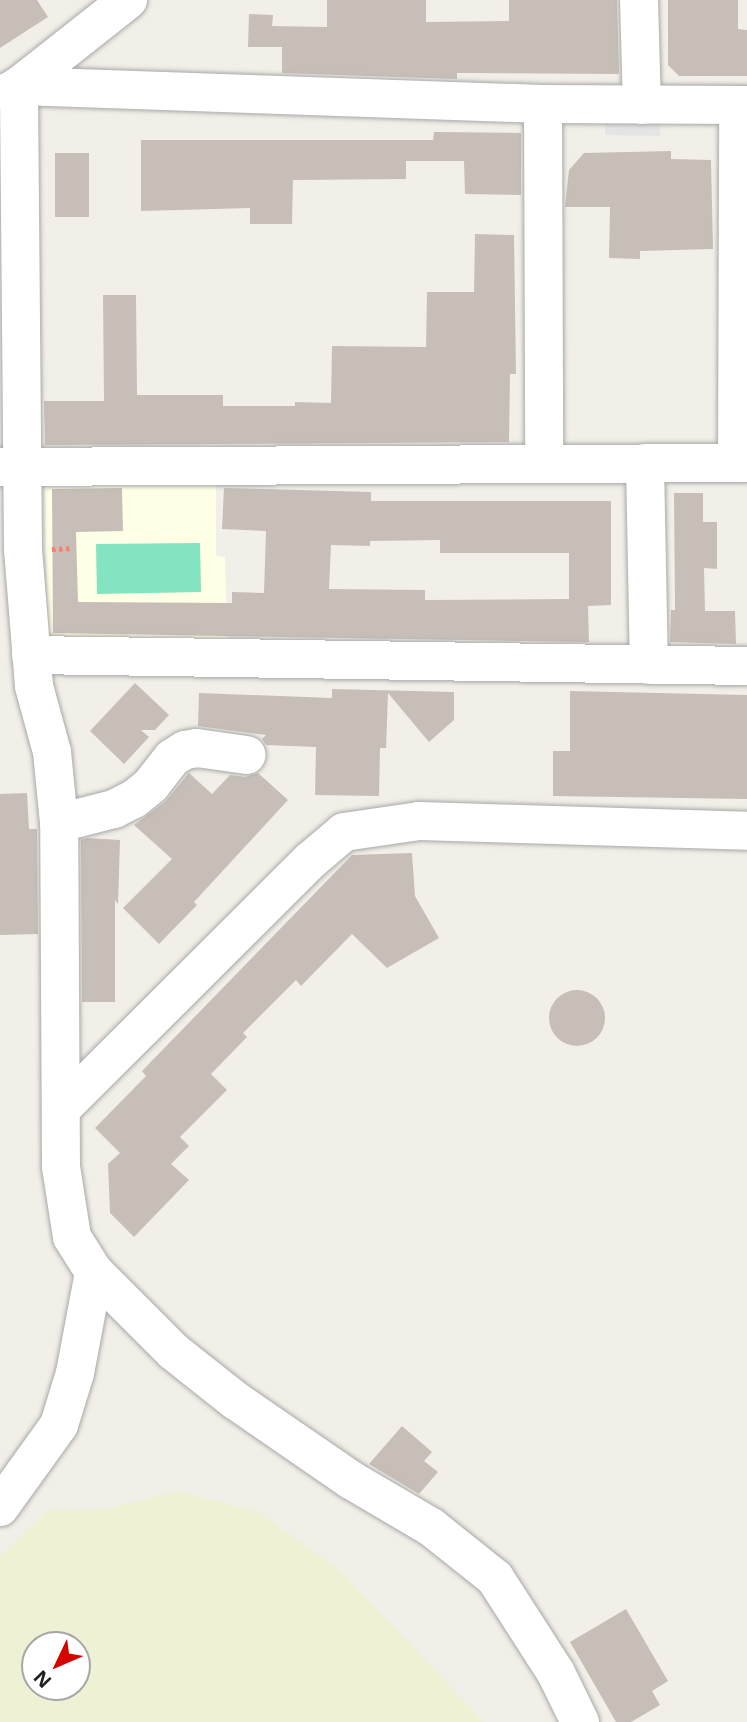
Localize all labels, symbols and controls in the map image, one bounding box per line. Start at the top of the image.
north arrow [21,1631,91,1701]
text: N [28,1665,57,1694]

